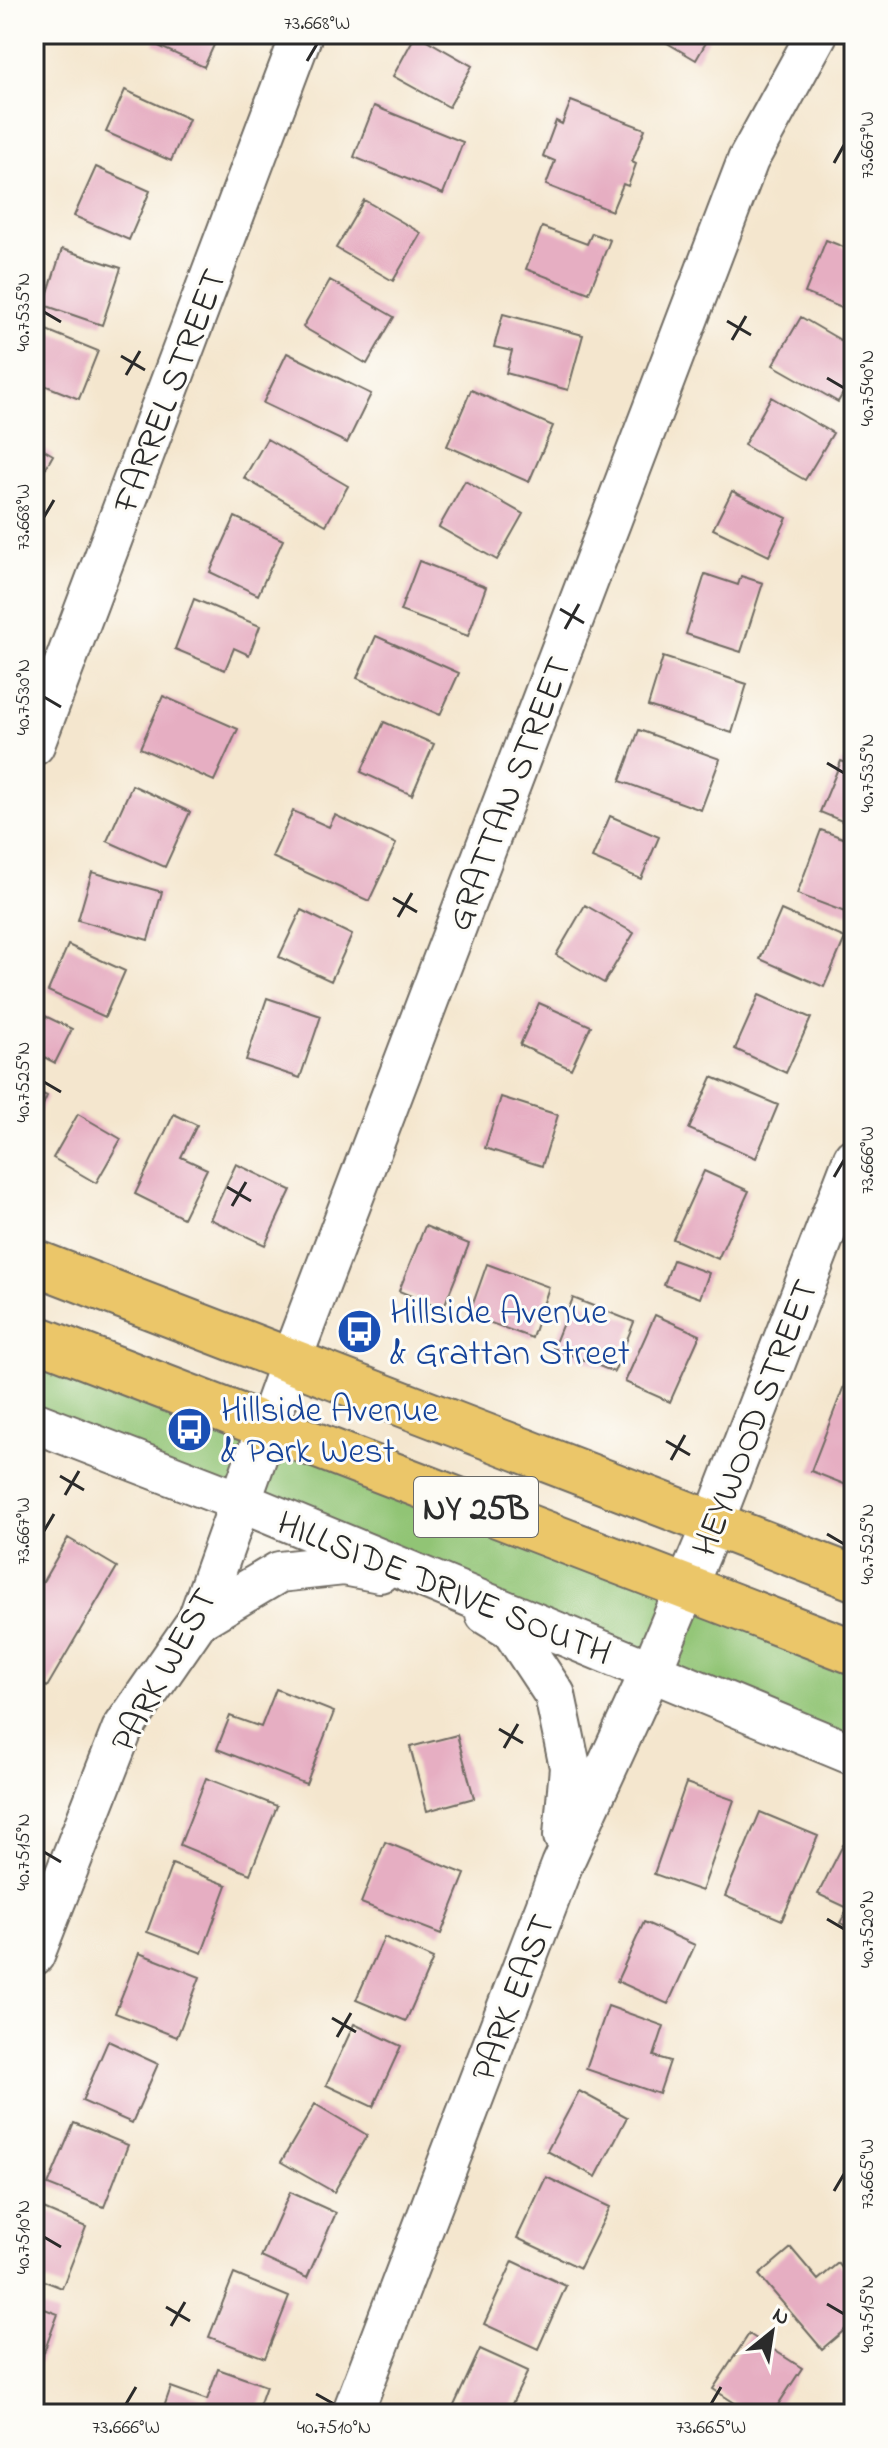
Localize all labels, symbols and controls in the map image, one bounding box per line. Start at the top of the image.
text: 73.668°W [284,10,350,39]
text: 73.667°W [854,111,883,179]
street label: FARREL STREET [101,262,243,522]
text: 40.7535°N [10,272,39,352]
text: 40.7540°N [854,350,883,426]
text: 73.668°W [10,484,39,550]
street label: GRATTAN STREET [435,650,588,939]
text: 40.7530°N [10,659,39,735]
text: 40.7535°N [854,733,883,813]
text: 40.7525°N [10,1042,39,1122]
text: 73.666°W [854,1126,883,1194]
street label: HEYWOOD STREET [680,1272,834,1565]
place label: Hillside Avenue & Grattan Street [390,1288,630,1382]
bus stop icon: Hillside Avenue & Grattan Street [335,1307,383,1355]
place label: Hillside Avenue & Park West [221,1386,439,1480]
bus stop icon: Hillside Avenue & Park West [166,1405,214,1453]
road number: NY 25B [414,1477,538,1537]
text: 73.667°W [10,1497,39,1565]
street label: HILLSIDE DRIVE SOUTH [268,1499,618,1681]
text: 40.7525°N [854,1504,883,1584]
street label: PARK WEST [99,1579,233,1763]
text: 40.7515°N [10,1813,39,1891]
text: 40.7520°N [854,1890,883,1968]
street label: PARK EAST [459,1907,571,2090]
text: 73.665°W [854,2139,883,2209]
text: 40.7510°N [10,2200,39,2274]
text: 40.7515°N [854,2275,883,2353]
north arrow [732,2292,812,2372]
text: N [766,2300,795,2335]
text: 73.666°W [92,2414,160,2443]
text: 40.7510°N [297,2414,371,2443]
text: 73.665°W [676,2414,746,2443]

